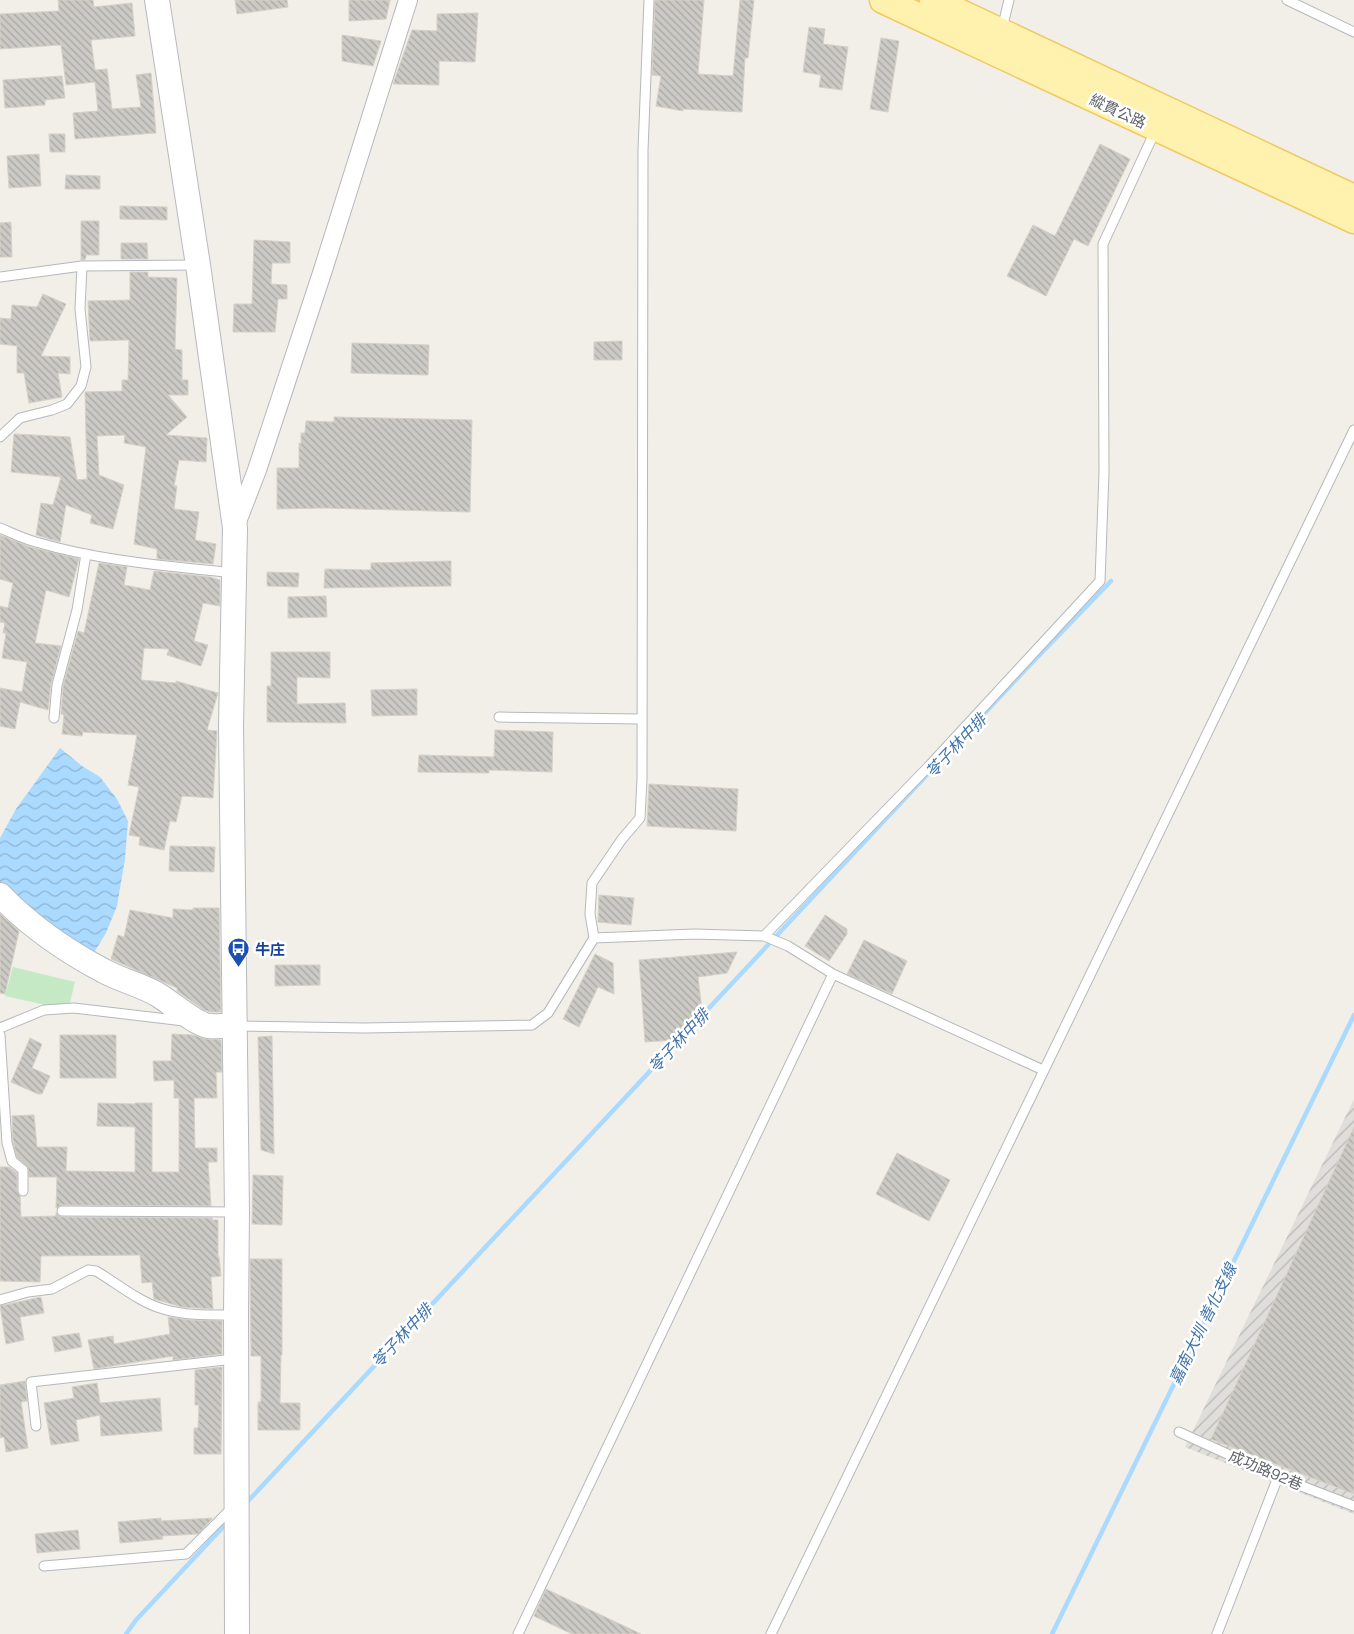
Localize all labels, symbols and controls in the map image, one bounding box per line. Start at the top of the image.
street label: 縱貫公路 [1087,90,1149,132]
water label: 苓子林中排 [921,708,992,782]
bus stop icon: 牛庄 [227,937,251,968]
place label: 牛庄 [255,940,285,959]
water label: 苓子林中排 [644,1003,715,1077]
water label: 嘉南大圳 善化支線 [1165,1258,1242,1388]
water label: 苓子林中排 [367,1298,438,1372]
street label: 成功路92巷 [1226,1446,1306,1494]

